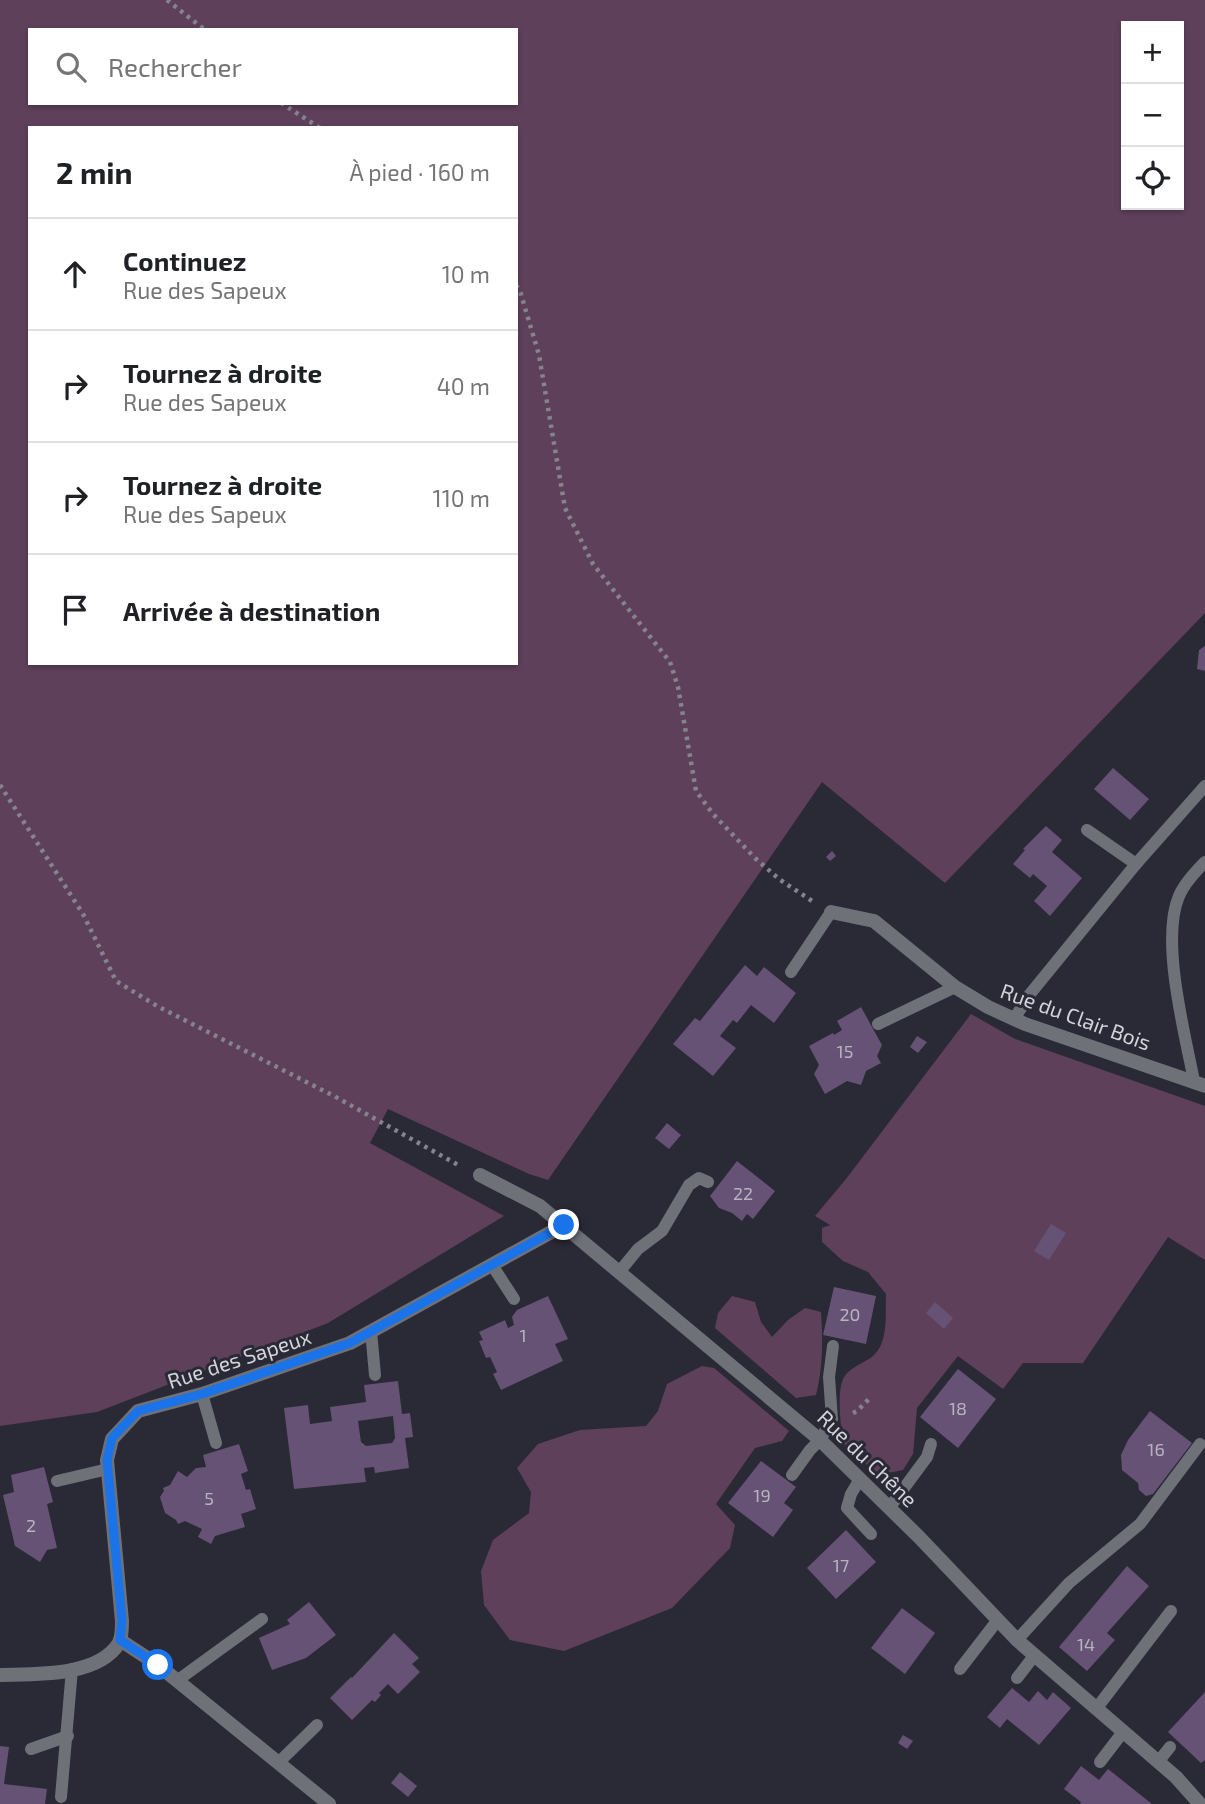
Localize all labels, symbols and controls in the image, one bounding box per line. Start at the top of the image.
map controls [1121,21,1184,210]
button: + [1121,21,1184,84]
search box [28,28,518,105]
icon: search [52,48,90,86]
text: Rechercher [108,51,242,82]
button: − [1121,84,1184,147]
button: locate [1121,147,1184,210]
text: 2 min [56,154,133,190]
text: À pied · 160 m [349,158,490,186]
text: Continuez [123,245,246,276]
icon: ahead [56,255,94,293]
text: 10 m [442,260,490,288]
text: Rue des Sapeux [123,276,287,304]
text: Tournez à droite [123,357,322,388]
icon: right [56,367,94,405]
text: 40 m [437,372,490,400]
text: Rue des Sapeux [123,388,287,416]
text: Tournez à droite [123,469,322,500]
icon: right [56,479,94,517]
text: 110 m [433,484,490,512]
text: Rue des Sapeux [123,500,287,528]
icon: arrive [56,591,94,629]
text: Arrivée à destination [123,595,380,626]
street label: Rue du Clair Bois [997,977,1155,1055]
house number: 15 [837,1040,853,1062]
house number: 22 [733,1182,753,1204]
route end [548,1209,579,1240]
house number: 20 [840,1303,860,1325]
street label: Rue des Sapeux [164,1323,314,1393]
house number: 1 [519,1324,527,1346]
house number: 18 [949,1397,967,1419]
street label: Rue du Chêne [813,1404,923,1512]
house number: 16 [1147,1438,1165,1460]
house number: 19 [753,1484,771,1506]
house number: 5 [204,1487,214,1509]
house number: 2 [26,1514,36,1536]
house number: 17 [833,1554,849,1576]
house number: 14 [1077,1633,1095,1655]
route start [142,1649,173,1680]

